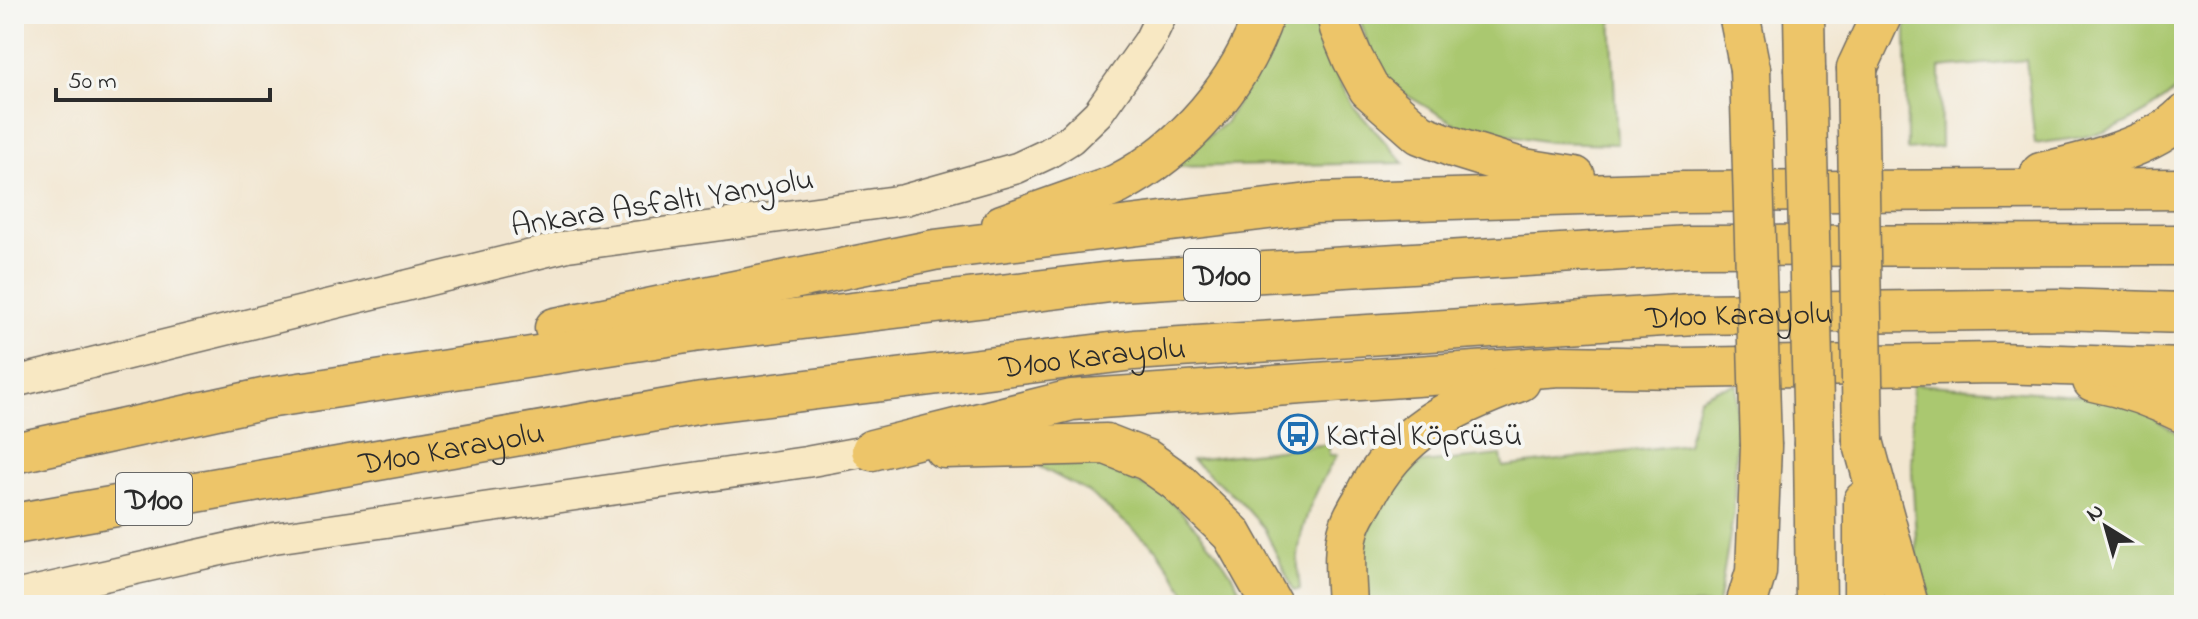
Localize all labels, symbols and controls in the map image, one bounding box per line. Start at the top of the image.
scale bar [56,52,270,102]
text: 50 m [68,65,117,100]
street label: Ankara Asfaltı Yanyolu [508,157,817,252]
road number: D100 [1184,249,1260,301]
street label: D100 Karayolu [1643,292,1833,344]
street label: D100 Karayolu [996,327,1188,393]
street label: D100 Karayolu [355,411,548,490]
bus stop icon: Kartal Köprüsü [1277,413,1319,455]
place label: Kartal Köprüsü [1326,414,1522,461]
road number: D100 [116,473,192,525]
north arrow [2066,487,2146,567]
text: N [2080,496,2111,531]

